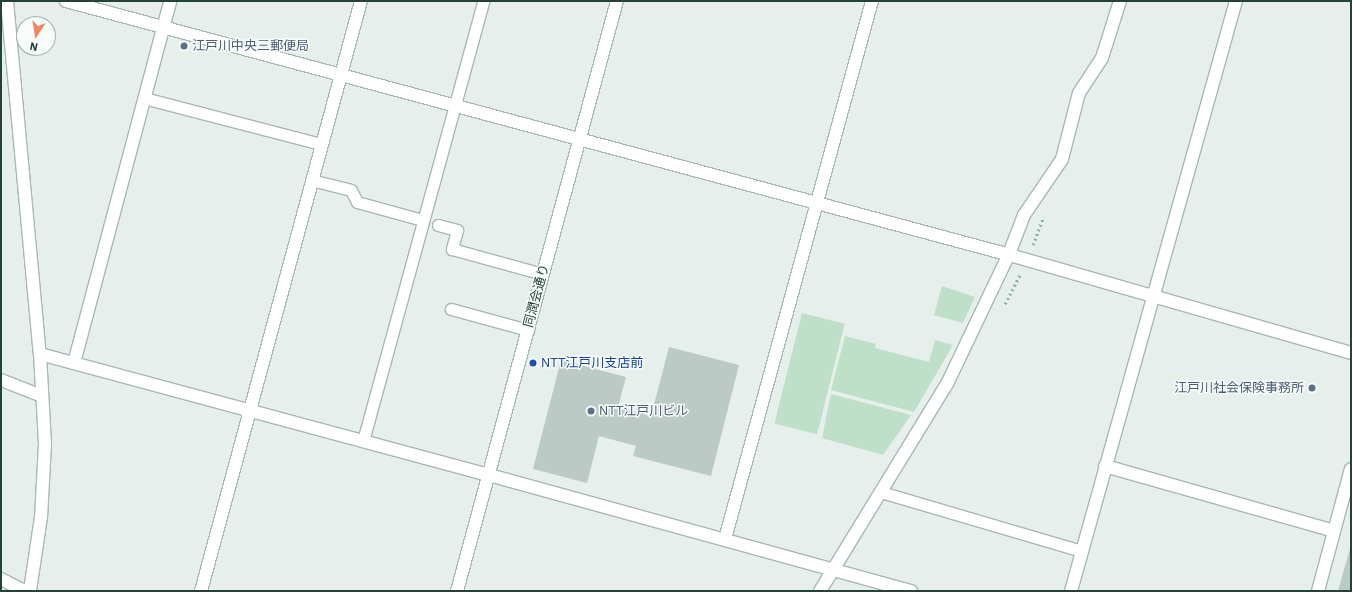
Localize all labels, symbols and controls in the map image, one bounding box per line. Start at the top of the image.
north arrow [16,16,56,56]
place label: 江戸川中央三郵便局 [192,38,309,54]
text: N [28,39,39,54]
marker: 江戸川中央三郵便局 [179,41,189,51]
street label: 同潤会通り [521,263,553,329]
place label: NTT江戸川支店前 [541,355,643,371]
marker: NTT江戸川支店前 [528,358,538,368]
place label: 江戸川社会保険事務所 [1174,380,1304,396]
marker: 江戸川社会保険事務所 [1307,383,1317,393]
place label: NTT江戸川ビル [599,403,688,419]
marker: NTT江戸川ビル [586,406,596,416]

